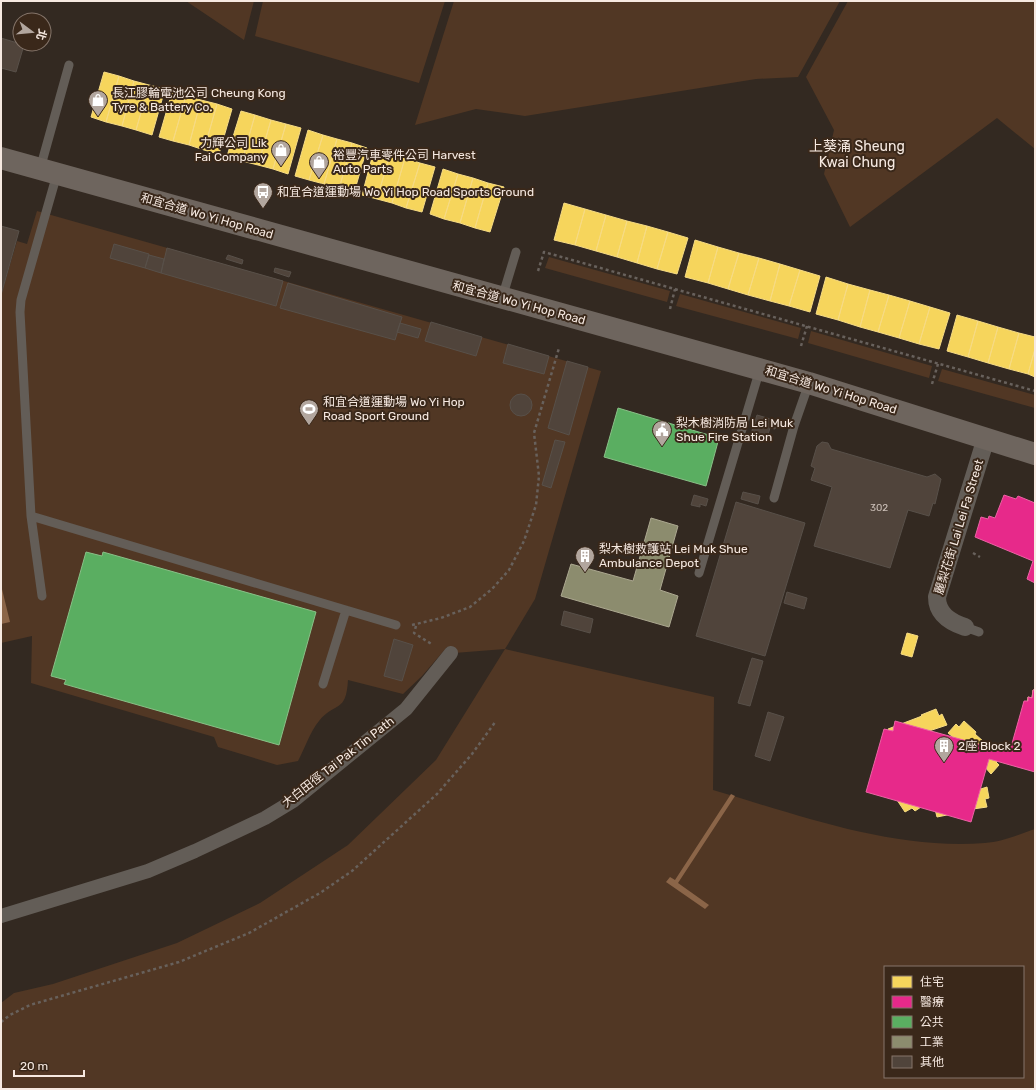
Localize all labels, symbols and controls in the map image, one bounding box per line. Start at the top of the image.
north arrow [12,12,52,52]
text: 北 [33,28,49,42]
place label: 長江膠輪電池公司 Cheung Kong Tyre & Battery Co. [112,86,286,114]
shop icon: 長江膠輪電池公司 Cheung Kong Tyre & Battery Co. [87,89,109,117]
place label: 力輝公司 Lik Fai Company [195,136,268,164]
district label: 上葵涌 Sheung Kwai Chung [809,138,905,171]
shop icon: 力輝公司 Lik Fai Company [270,139,292,167]
place label: 裕豐汽車零件公司 Harvest Auto Parts [333,148,476,176]
shop icon: 裕豐汽車零件公司 Harvest Auto Parts [308,151,330,179]
bus stop icon: 和宜合道運動場 Wo Yi Hop Road Sports Ground [252,181,274,209]
place label: 和宜合道運動場 Wo Yi Hop Road Sports Ground [277,185,534,199]
street label: 和宜合道 Wo Yi Hop Road [139,190,275,242]
street label: 和宜合道 Wo Yi Hop Road [451,278,587,328]
street label: 和宜合道 Wo Yi Hop Road [763,363,899,417]
place label: 和宜合道運動場 Wo Yi Hop Road Sport Ground [323,395,465,423]
sports icon: 和宜合道運動場 Wo Yi Hop Road Sport Ground [298,398,320,426]
place label: 梨木樹消防局 Lei Muk Shue Fire Station [676,416,794,444]
public building icon: 梨木樹消防局 Lei Muk Shue Fire Station [651,419,673,447]
street label: 麗梨花街 Lai Lei Fa Street [932,458,986,596]
house number: 302 [870,502,888,514]
place label: 梨木樹救護站 Lei Muk Shue Ambulance Depot [599,542,748,570]
building icon: 梨木樹救護站 Lei Muk Shue Ambulance Depot [574,545,596,573]
street label: 大白田徑 Tai Pak Tin Path [279,714,397,810]
building icon: 2座 Block 2 [933,735,955,763]
place label: 2座 Block 2 [958,739,1021,753]
legend [884,966,1024,1078]
text: 住宅 [920,975,944,989]
text: 醫療 [920,995,944,1009]
text: 公共 [920,1015,944,1029]
text: 工業 [920,1035,944,1049]
scale bar [14,1052,84,1078]
text: 其他 [920,1055,944,1069]
text: 20 m [20,1059,48,1073]

